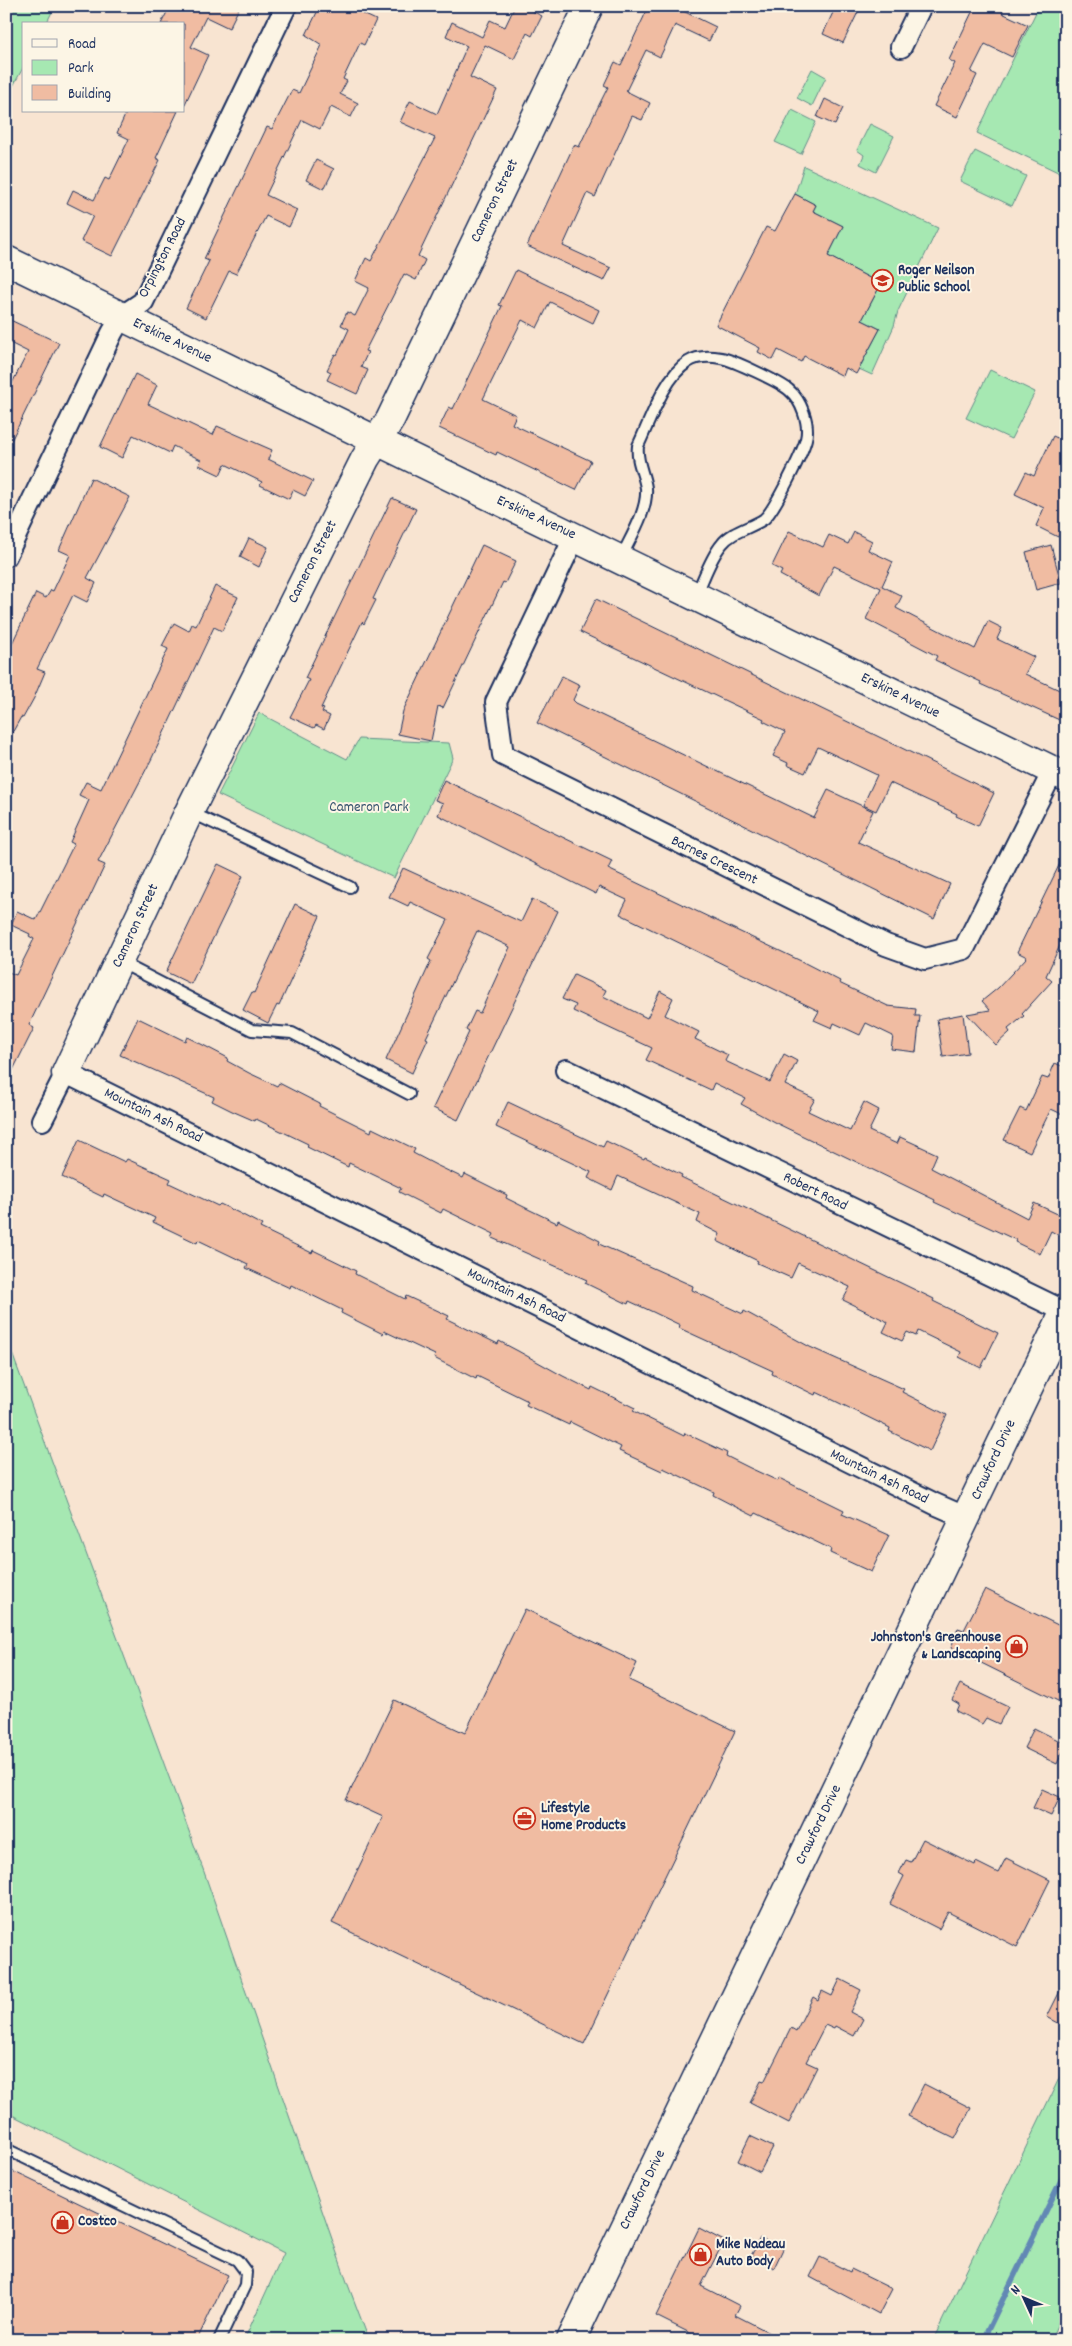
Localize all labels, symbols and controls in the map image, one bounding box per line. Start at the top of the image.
legend [22,22,185,112]
text: Road [68,34,96,56]
text: Park [68,58,94,80]
text: Building [68,84,111,106]
street label: Cameron Street [465,155,525,246]
street label: Orpington Road [133,214,193,302]
place label: Roger Neilson Public School [898,260,974,299]
school or university icon: Roger Neilson Public School [870,268,894,292]
street label: Erskine Avenue [129,312,216,370]
street label: Erskine Avenue [493,490,580,546]
street label: Cameron Street [283,516,344,607]
street label: Erskine Avenue [857,667,944,725]
park label: Cameron Park [329,797,409,819]
street label: Barnes Crescent [667,831,761,892]
street label: Cameron Street [107,880,165,972]
street label: Mountain Ash Road [100,1083,206,1149]
street label: Robert Road [779,1167,851,1217]
street label: Mountain Ash Road [463,1263,569,1329]
street label: Crawford Drive [966,1416,1022,1504]
street label: Mountain Ash Road [826,1444,932,1510]
place label: Johnston's Greenhouse & Landscaping [871,1627,1001,1666]
shop icon: Johnston's Greenhouse & Landscaping [1005,1635,1029,1659]
street label: Crawford Drive [790,1781,848,1869]
place label: Lifestyle Home Products [541,1798,626,1837]
office icon: Lifestyle Home Products [513,1806,537,1830]
street label: Crawford Drive [614,2146,672,2234]
shop icon: Costco [50,2210,74,2234]
place label: Costco [78,2211,117,2233]
place label: Mike Nadeau Auto Body [716,2234,786,2273]
shop icon: Mike Nadeau Auto Body [688,2242,712,2266]
north arrow [1000,2274,1050,2324]
text: N [1006,2281,1026,2300]

